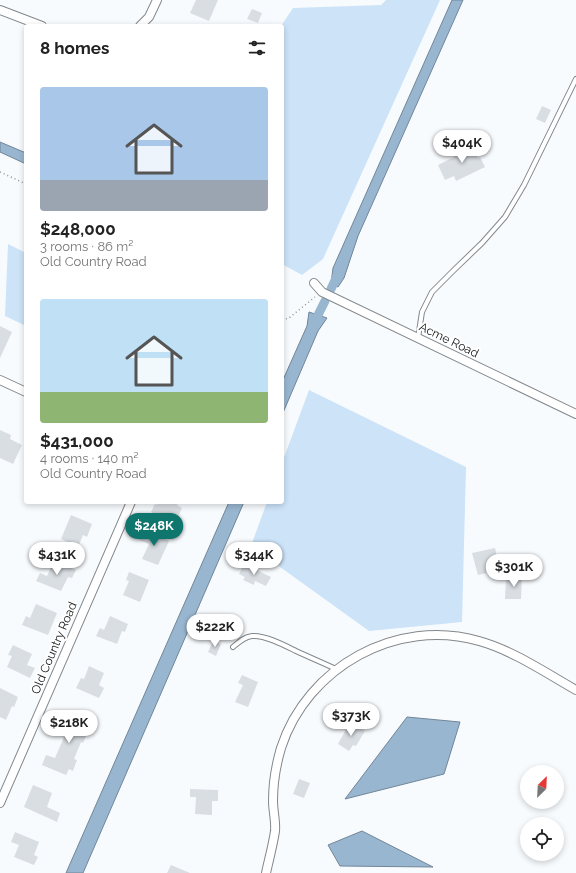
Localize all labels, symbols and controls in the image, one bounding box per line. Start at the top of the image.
icon: filters [246,37,268,59]
text: 8 homes [40,38,109,58]
icon: home [118,113,190,185]
pin: $404K [434,130,490,164]
text: $404K [442,135,482,150]
text: $248,000 [40,219,116,239]
text: 3 rooms · 86 m² [40,239,133,254]
text: Old Country Road [40,254,147,269]
street label: Acme Road [417,320,481,360]
icon: home [118,325,190,397]
text: $431,000 [40,431,114,451]
text: 4 rooms · 140 m² [40,451,138,466]
text: Old Country Road [40,466,147,481]
pin: $248K [126,513,182,547]
text: $248K [134,518,174,533]
pin: $431K [29,542,85,576]
pin: $344K [226,542,282,576]
text: $431K [38,547,76,562]
text: $344K [235,547,273,562]
pin: $301K [486,554,542,588]
text: $301K [495,559,533,574]
street label: Old Country Road [28,600,80,696]
pin: $222K [187,614,243,648]
text: $222K [196,619,234,634]
pin: $373K [323,703,379,737]
text: $373K [332,708,370,723]
pin: $218K [41,710,97,744]
text: $218K [50,715,88,730]
north arrow [520,765,564,809]
map controls [520,765,564,861]
button: locate [520,817,564,861]

